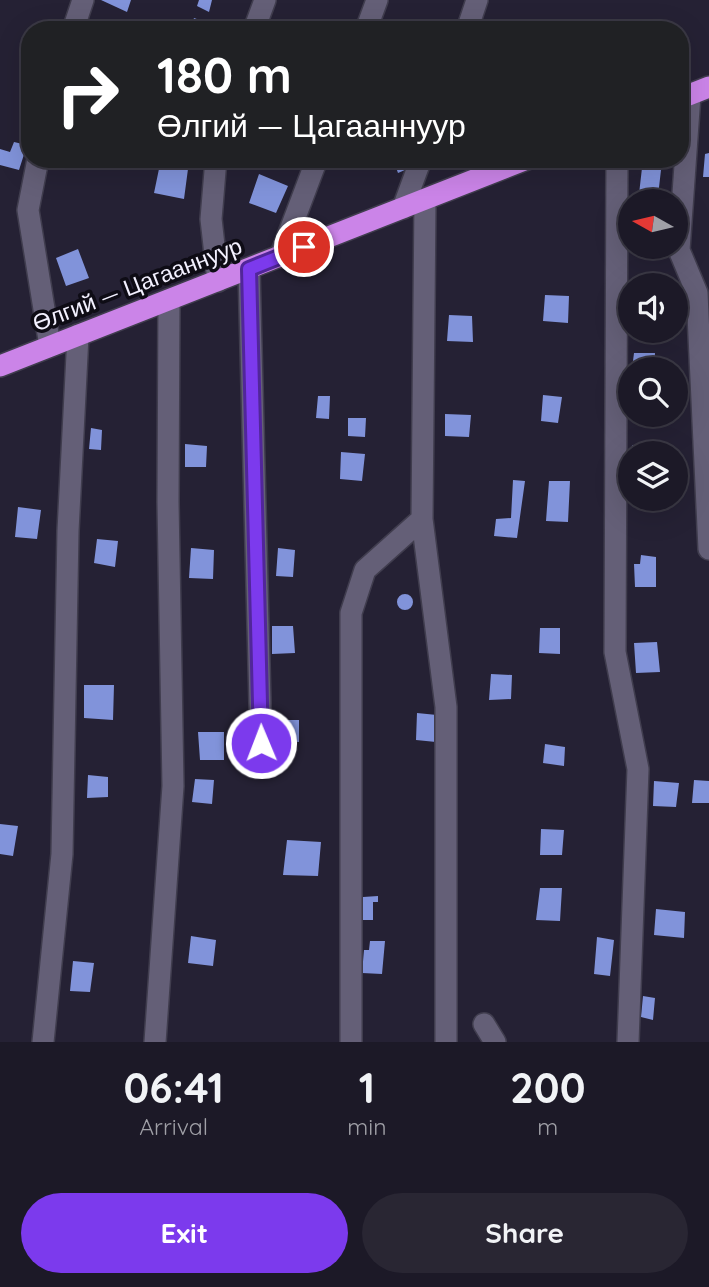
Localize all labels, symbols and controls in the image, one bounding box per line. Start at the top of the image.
text: 180 m [157,44,292,105]
icon: right [42,49,133,140]
text: Өлгий — Цагааннуур [157,105,466,145]
north arrow [618,189,688,259]
map controls [618,189,688,511]
pin [274,217,334,277]
icon: arrive [285,228,323,266]
street label: Өлгий — Цагааннуур [28,231,246,337]
button: sound [618,273,688,343]
button: search [618,357,688,427]
button: layers [618,441,688,511]
position arrow [224,706,298,780]
text: 06:41 [124,1061,224,1114]
text: 1 [359,1061,375,1114]
text: 200 [510,1061,585,1114]
text: Arrival [139,1112,208,1141]
text: min [347,1112,386,1141]
text: m [537,1112,558,1141]
button: Exit [21,1193,348,1273]
button: Share [362,1193,688,1273]

